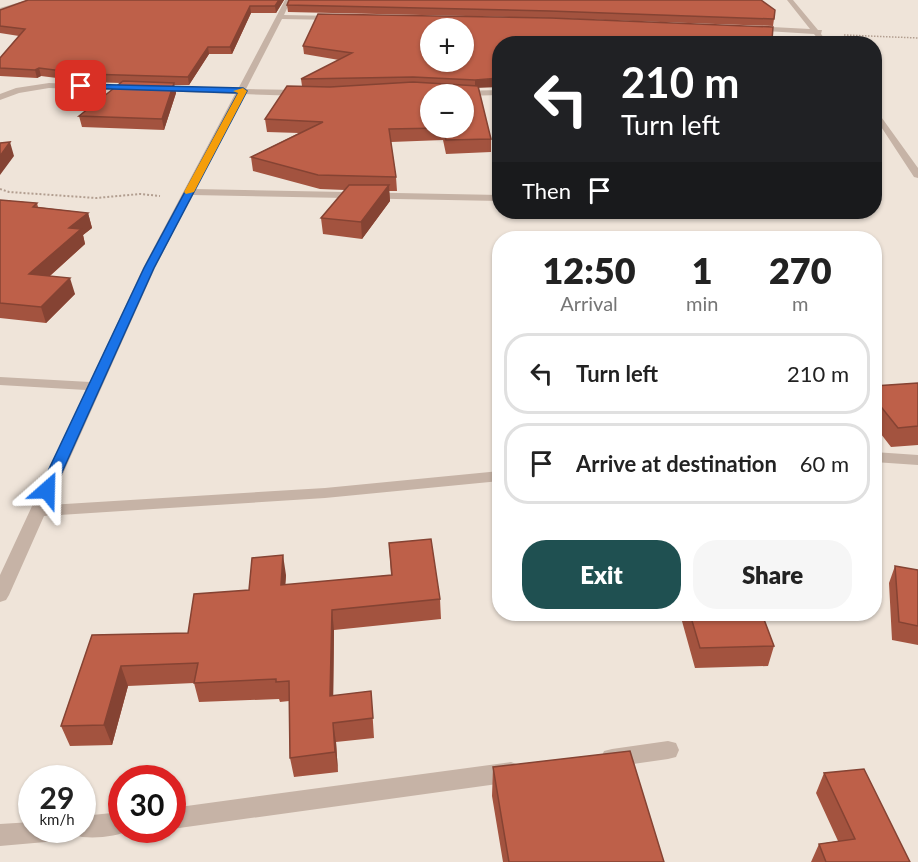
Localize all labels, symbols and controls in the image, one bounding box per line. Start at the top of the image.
map controls [420,18,474,138]
button: + [420,18,474,72]
text: 210 m [621,57,739,107]
pin [55,60,106,111]
icon: left [522,60,600,138]
icon: arrive [64,69,97,102]
button: − [420,84,474,138]
text: Turn left [621,108,720,141]
icon: arrive [583,174,616,207]
text: Then [522,177,571,204]
text: 12:50 [542,248,636,292]
text: 1 [692,248,713,292]
text: 270 [769,248,832,292]
text: Arrival [560,291,618,315]
text: min [686,291,718,315]
text: m [792,291,808,315]
icon: left [525,357,558,390]
text: Turn left [576,360,658,387]
text: 210 m [787,360,849,387]
icon: arrive [525,447,558,480]
text: Arrive at destination [576,450,777,477]
text: 60 m [800,450,849,477]
position arrow [15,458,79,522]
button: Exit [522,540,681,609]
button: Share [693,540,852,609]
speed limit sign: 30 [108,765,186,843]
text: 29 [40,779,74,815]
text: km/h [39,810,75,828]

